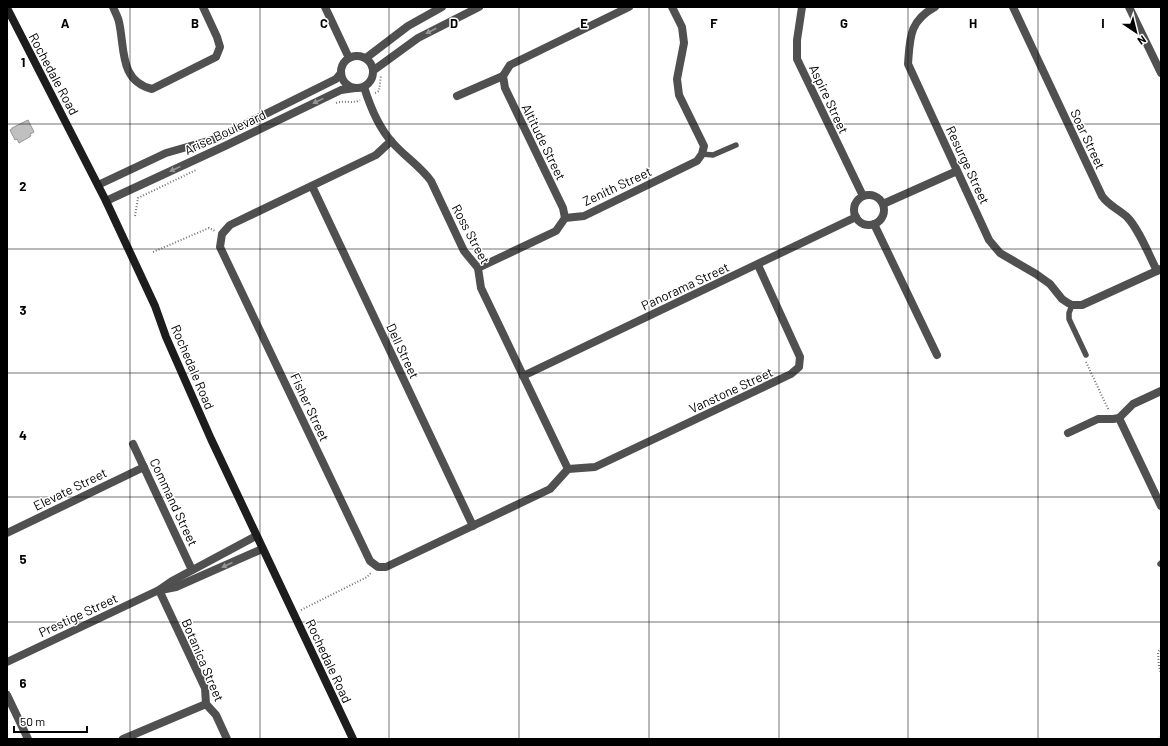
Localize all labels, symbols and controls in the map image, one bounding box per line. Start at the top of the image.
north arrow [1116,12,1156,52]
text: A [61,15,70,31]
text: B [191,15,199,31]
text: C [320,15,328,31]
text: D [450,15,458,31]
text: E [580,15,588,31]
text: F [710,15,718,31]
text: G [840,15,848,31]
text: H [969,15,977,31]
text: I [1101,15,1105,31]
one-way arrow [426,28,437,34]
street label: Rochedale Road [26,30,82,118]
text: N [1135,33,1149,48]
text: 1 [21,54,25,70]
street label: Aspire Street [806,62,852,136]
one-way arrow [313,98,324,104]
street label: Altitude Street [519,101,569,183]
street label: Arise Boulevard [182,106,268,158]
street label: Soar Street [1067,107,1109,171]
street label: Resurge Street [943,123,993,207]
street label: Zenith Street [580,163,654,209]
one-way arrow [170,166,181,172]
text: 2 [19,178,27,194]
street label: Ross Street [449,201,493,267]
street label: Panorama Street [639,259,731,313]
text: 3 [19,302,27,318]
street label: Dell Street [383,321,423,381]
street label: Rochedale Road [168,322,218,412]
street label: Vanstone Street [687,364,775,416]
street label: Fisher Street [287,370,333,444]
text: 4 [19,427,27,443]
street label: Command Street [147,455,201,549]
street label: Elevate Street [31,464,109,514]
text: 5 [19,551,27,567]
one-way arrow [221,562,232,568]
street label: Prestige Street [36,590,120,640]
street label: Botanica Street [178,616,228,704]
street label: Rochedale Road [303,617,355,705]
text: 6 [20,675,27,691]
scale bar [14,708,87,734]
text: 50 m [20,714,45,728]

